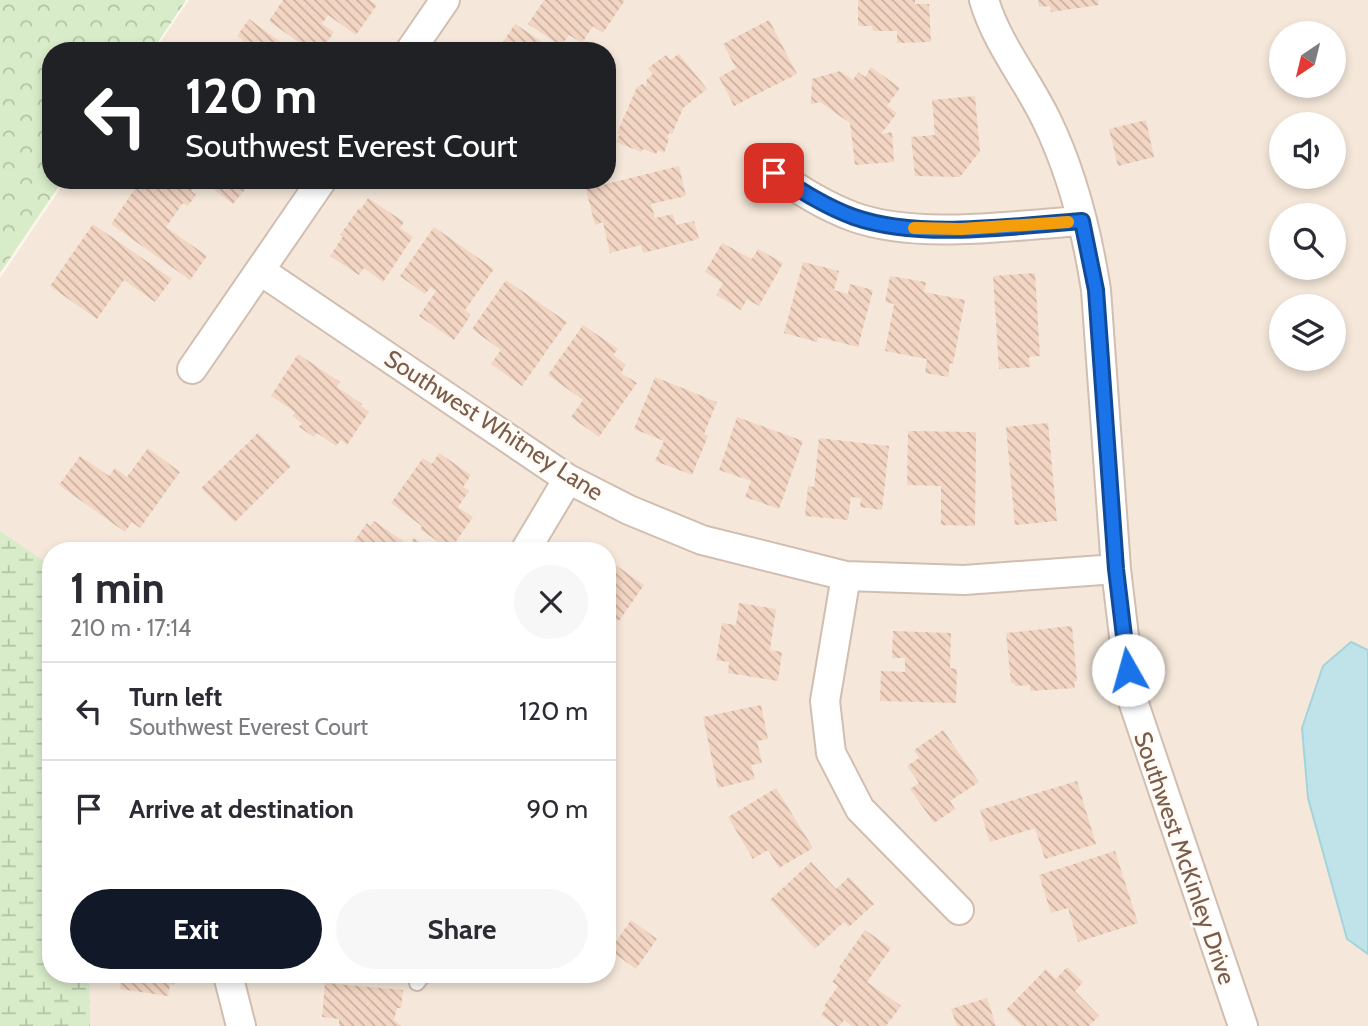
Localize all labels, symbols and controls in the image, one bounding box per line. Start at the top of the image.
north arrow [1269,21,1346,98]
map controls [1269,21,1346,371]
text: 120 m [185,66,317,125]
icon: left [70,70,161,161]
button: sound [1269,112,1346,189]
text: Southwest Everest Court [185,126,518,165]
pin [744,143,804,203]
icon: arrive [755,154,793,192]
button: search [1269,203,1346,280]
button: layers [1269,294,1346,371]
street label: Southwest Whitney Lane [379,343,609,507]
text: 1 min [70,562,165,614]
button: close [514,565,588,639]
text: 210 m · 17:14 [70,614,191,642]
position arrow [1091,633,1165,707]
text: Turn left [129,681,222,713]
icon: left [70,692,108,730]
text: 120 m [519,695,588,727]
text: Southwest Everest Court [129,713,368,741]
street label: Southwest McKinley Drive [1128,728,1242,988]
icon: arrive [70,790,108,828]
text: Arrive at destination [129,793,354,825]
text: 90 m [526,793,588,825]
button: Exit [70,889,322,969]
button: Share [336,889,588,969]

